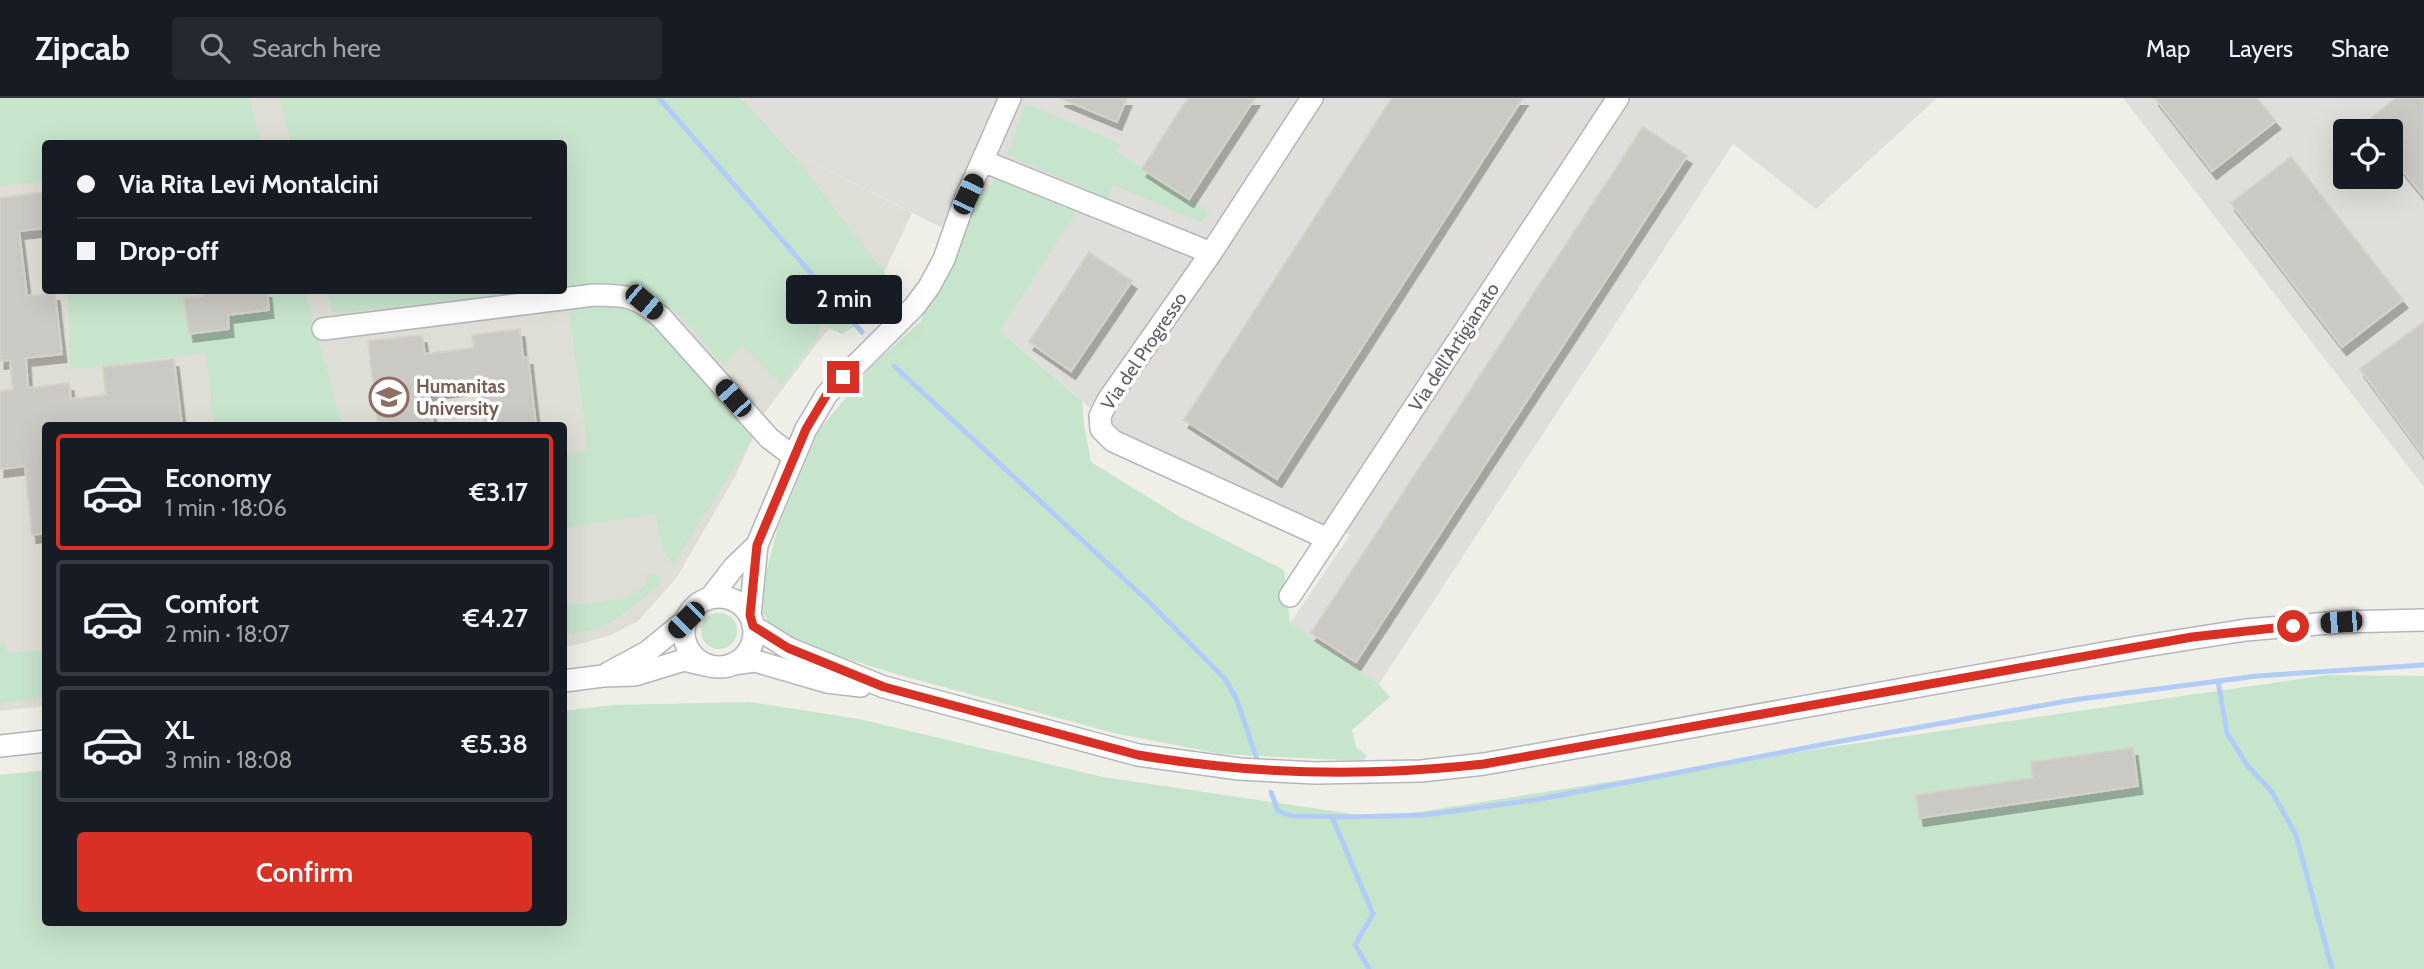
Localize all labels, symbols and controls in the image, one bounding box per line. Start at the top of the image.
search box [172,17,662,80]
text: Zipcab [35,28,130,68]
icon: search [196,29,234,67]
text: Search here [252,32,381,64]
text: Map [2146,34,2190,63]
text: Layers [2228,34,2293,63]
text: Share [2331,34,2389,63]
map controls [2333,119,2403,189]
button: locate [2333,119,2403,189]
text: Via Rita Levi Montalcini [119,168,379,200]
car [950,171,987,217]
text: Drop-off [119,235,219,267]
callout: 2 min [785,275,901,324]
street label: Via dell'Artigianato [1404,278,1504,416]
car [622,280,667,324]
text: 2 min [816,285,872,313]
street label: Via del Progresso [1096,288,1192,414]
route end [827,361,859,393]
place label: Humanitas University [416,375,505,420]
car [712,375,755,421]
school or university icon: Humanitas University [368,376,410,418]
icon: car [81,461,144,524]
text: Economy [165,462,271,494]
text: €3.17 [470,476,528,508]
text: 1 min · 18:06 [165,494,287,522]
icon: car [81,587,144,650]
text: Comfort [165,588,259,620]
car [664,598,709,642]
text: €4.27 [463,602,528,634]
route start [2277,610,2309,642]
car [2320,610,2363,634]
text: 2 min · 18:07 [165,620,290,648]
icon: car [81,713,144,776]
text: XL [165,714,194,746]
text: €5.38 [462,728,528,760]
text: 3 min · 18:08 [165,746,293,774]
button: Confirm [77,832,532,912]

